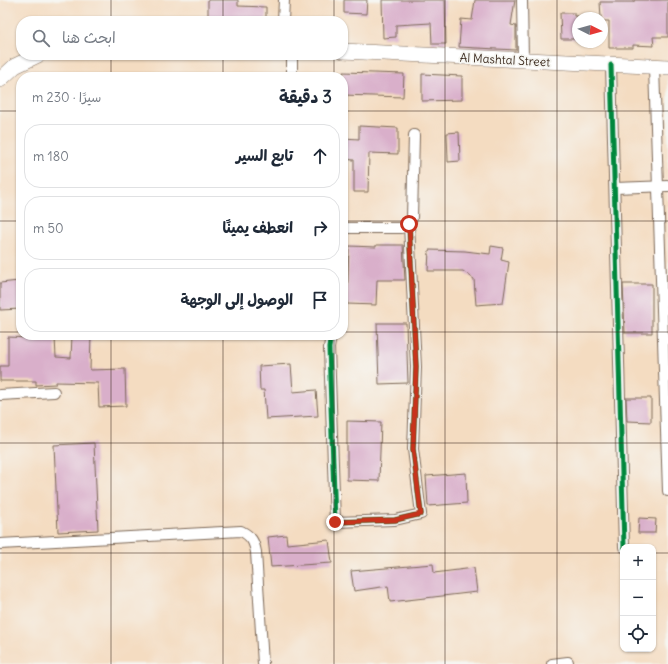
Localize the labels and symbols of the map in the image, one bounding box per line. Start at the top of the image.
north arrow [572,12,608,48]
street label: Al Mashtal Street [459,50,551,69]
route start [400,215,418,233]
route end [326,513,344,531]

